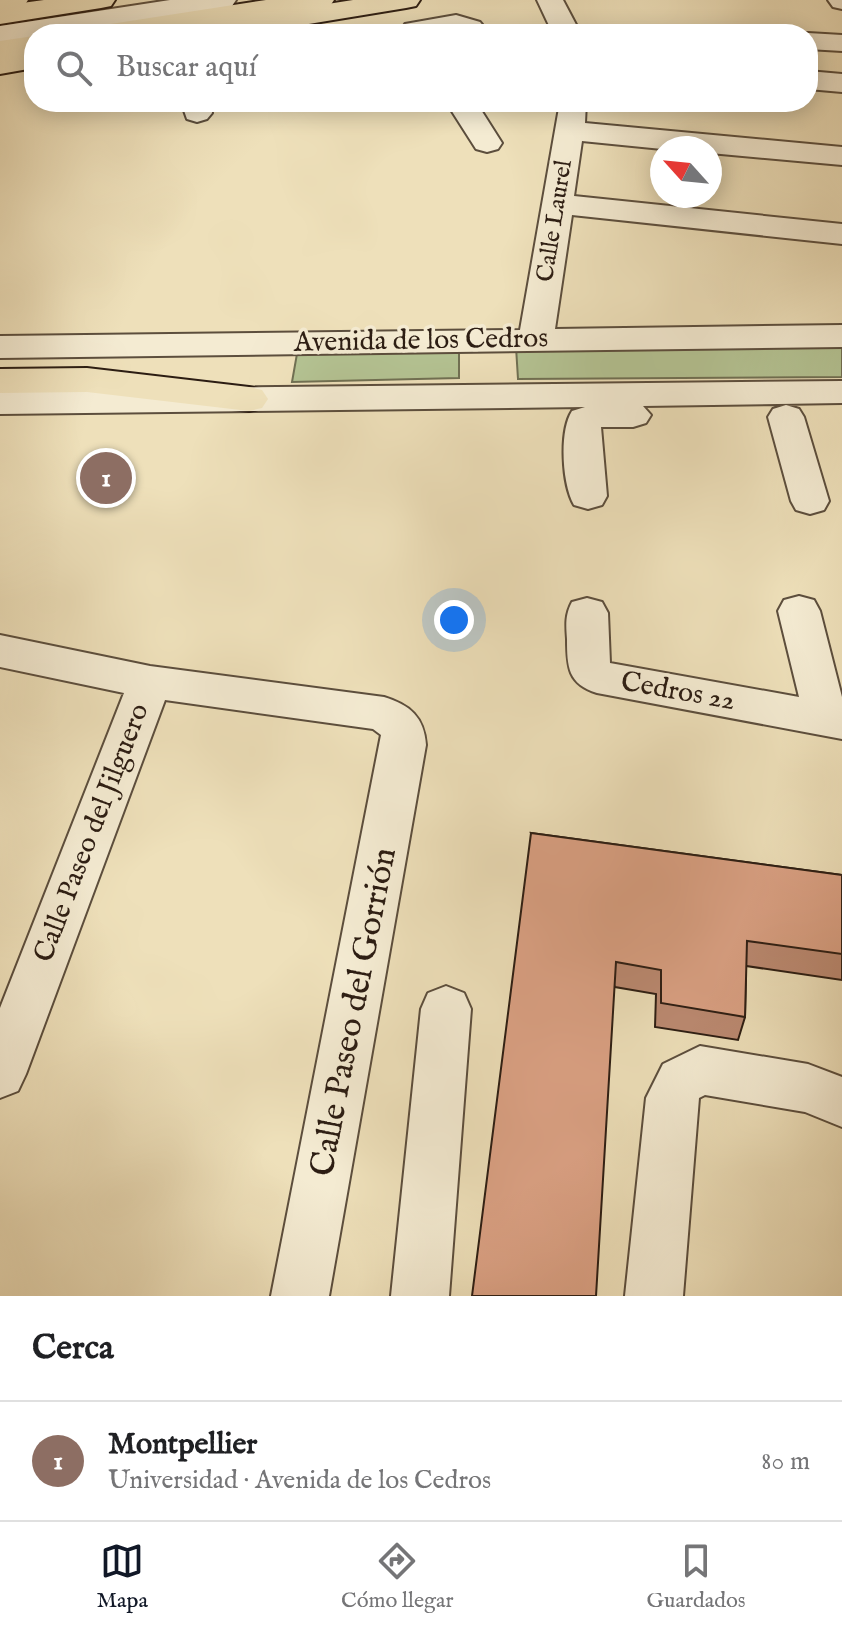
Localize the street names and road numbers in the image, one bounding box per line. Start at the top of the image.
street label: Calle Laurel [530,157,580,284]
street label: Avenida de los Cedros [293,321,548,361]
street label: Cedros 22 [618,665,738,719]
street label: Calle Paseo del Jilguero [27,699,157,967]
street label: Calle Paseo del Gorrión [301,844,407,1180]

